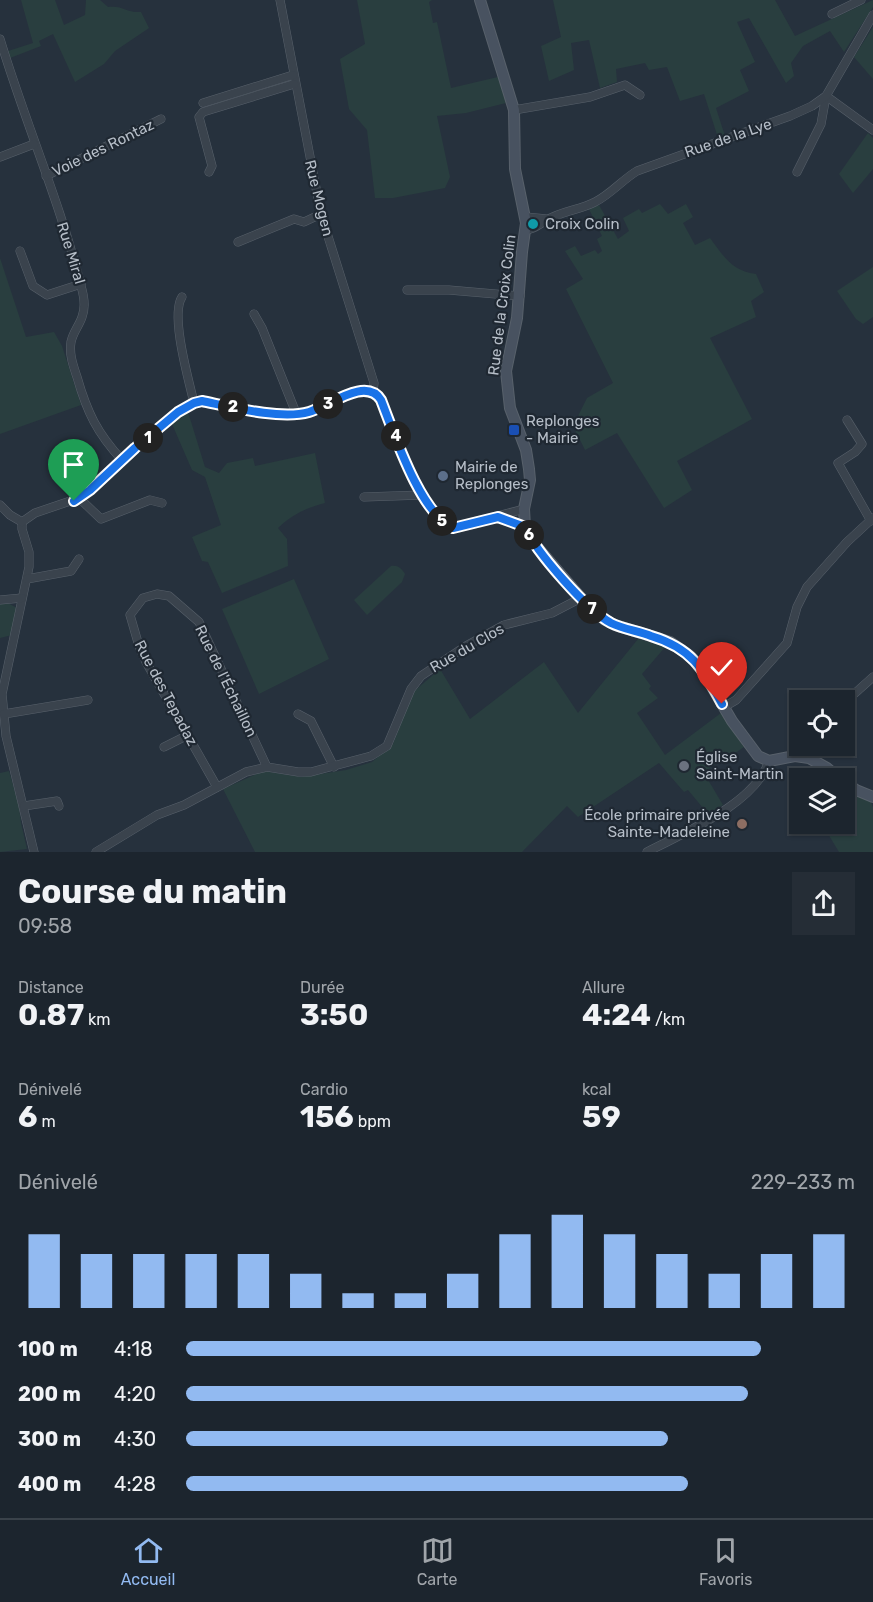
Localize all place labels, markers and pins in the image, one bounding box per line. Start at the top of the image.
place label: Croix Colin [545,215,620,233]
marker: Croix Colin [526,217,540,231]
pin: 3 [313,389,343,419]
pin: 2 [218,392,248,422]
place label: Replonges - Mairie [526,412,600,447]
pin: 4 [381,421,411,451]
pin: 1 [133,423,163,453]
marker: Replonges - Mairie [507,423,521,437]
pin [48,439,99,501]
place label: Mairie de Replonges [455,458,529,493]
marker: Mairie de Replonges [436,469,450,483]
pin: 5 [427,506,457,536]
pin: 6 [514,520,544,550]
pin: 7 [577,594,607,624]
pin [696,642,747,704]
place label: Église Saint-Martin [696,748,784,783]
marker: Église Saint-Martin [677,759,691,773]
place label: École primaire privée Sainte-Madeleine [584,806,730,841]
marker: École primaire privée Sainte-Madeleine [735,817,749,831]

